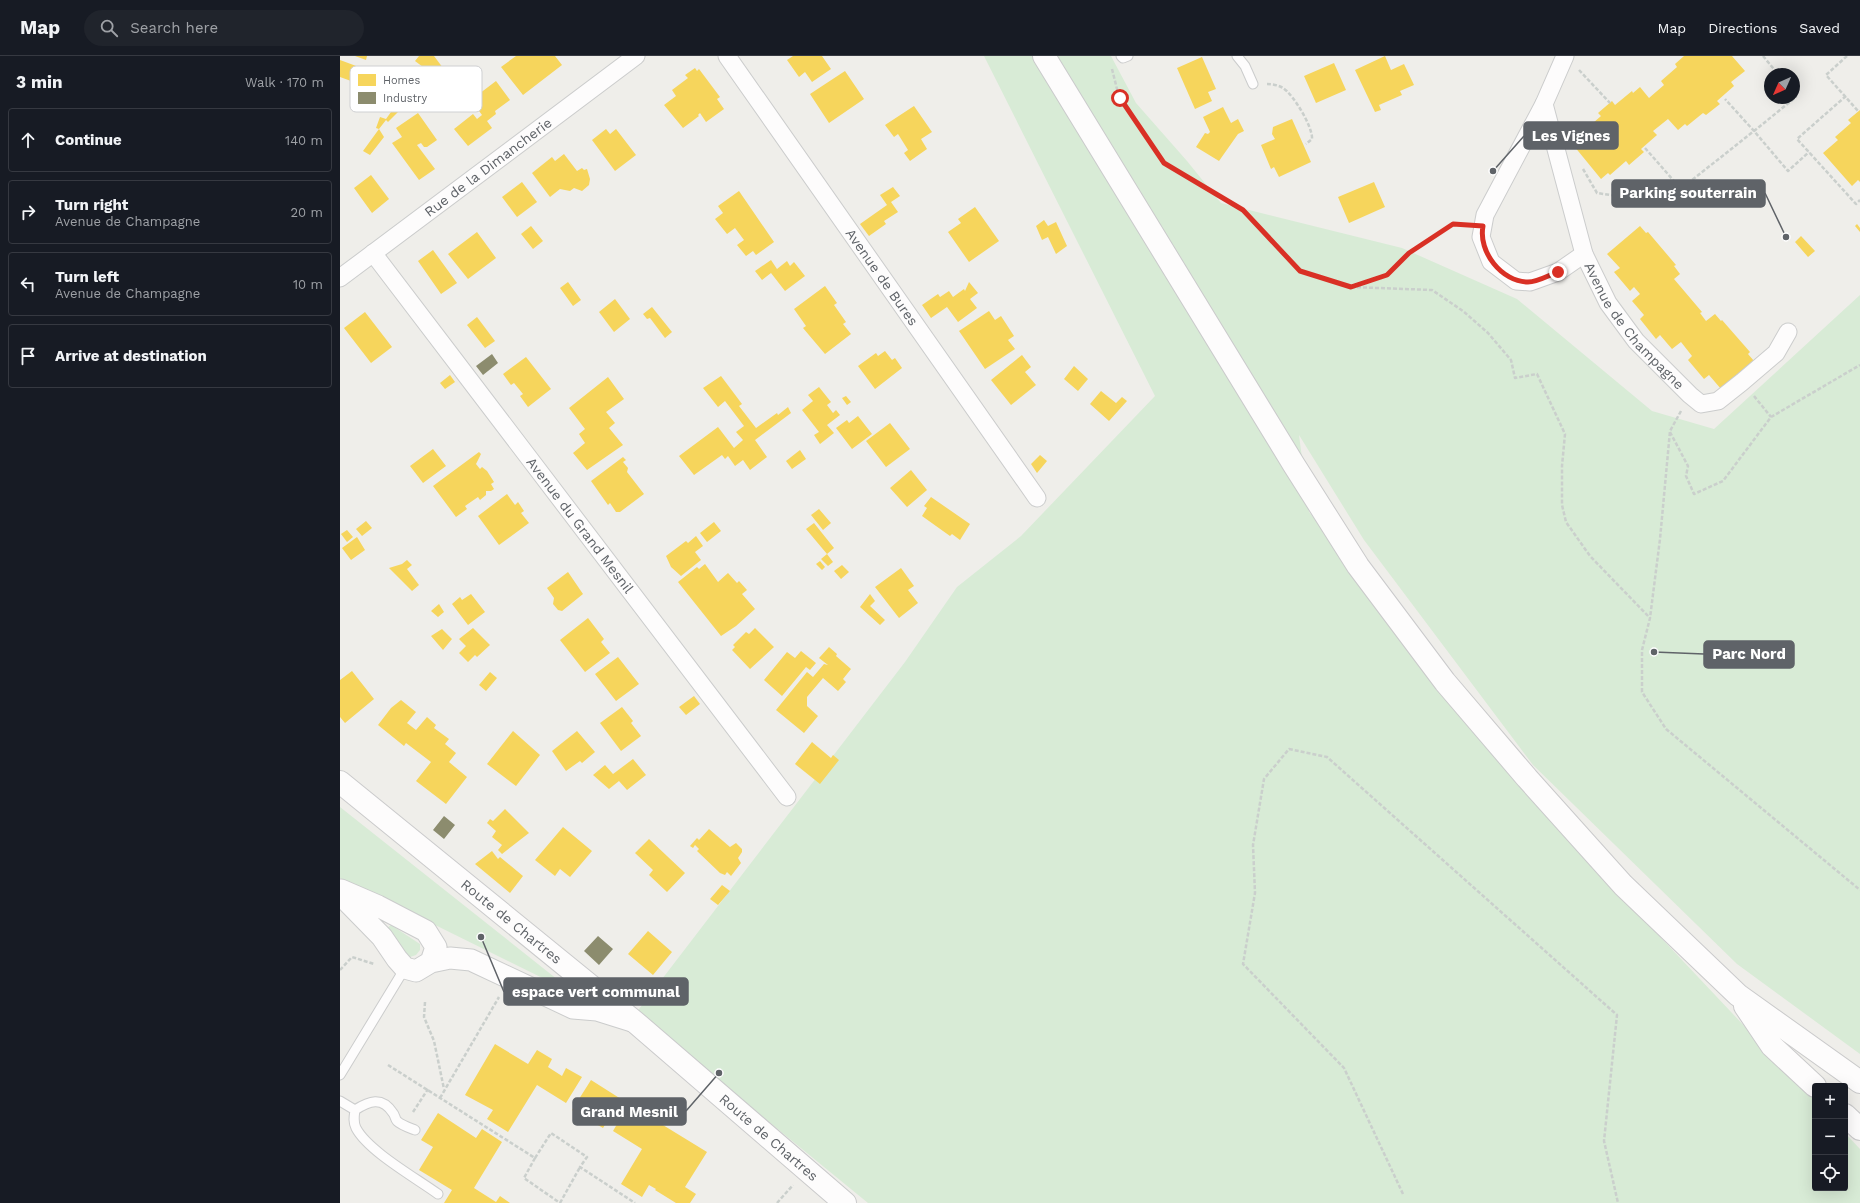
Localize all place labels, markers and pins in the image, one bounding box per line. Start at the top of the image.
callout: Les Vignes [1524,122,1618,149]
callout: Parking souterrain [1612,180,1765,207]
callout: Parc Nord [1704,641,1794,668]
callout: espace vert communal [504,978,688,1005]
callout: Grand Mesnil [573,1098,686,1125]

